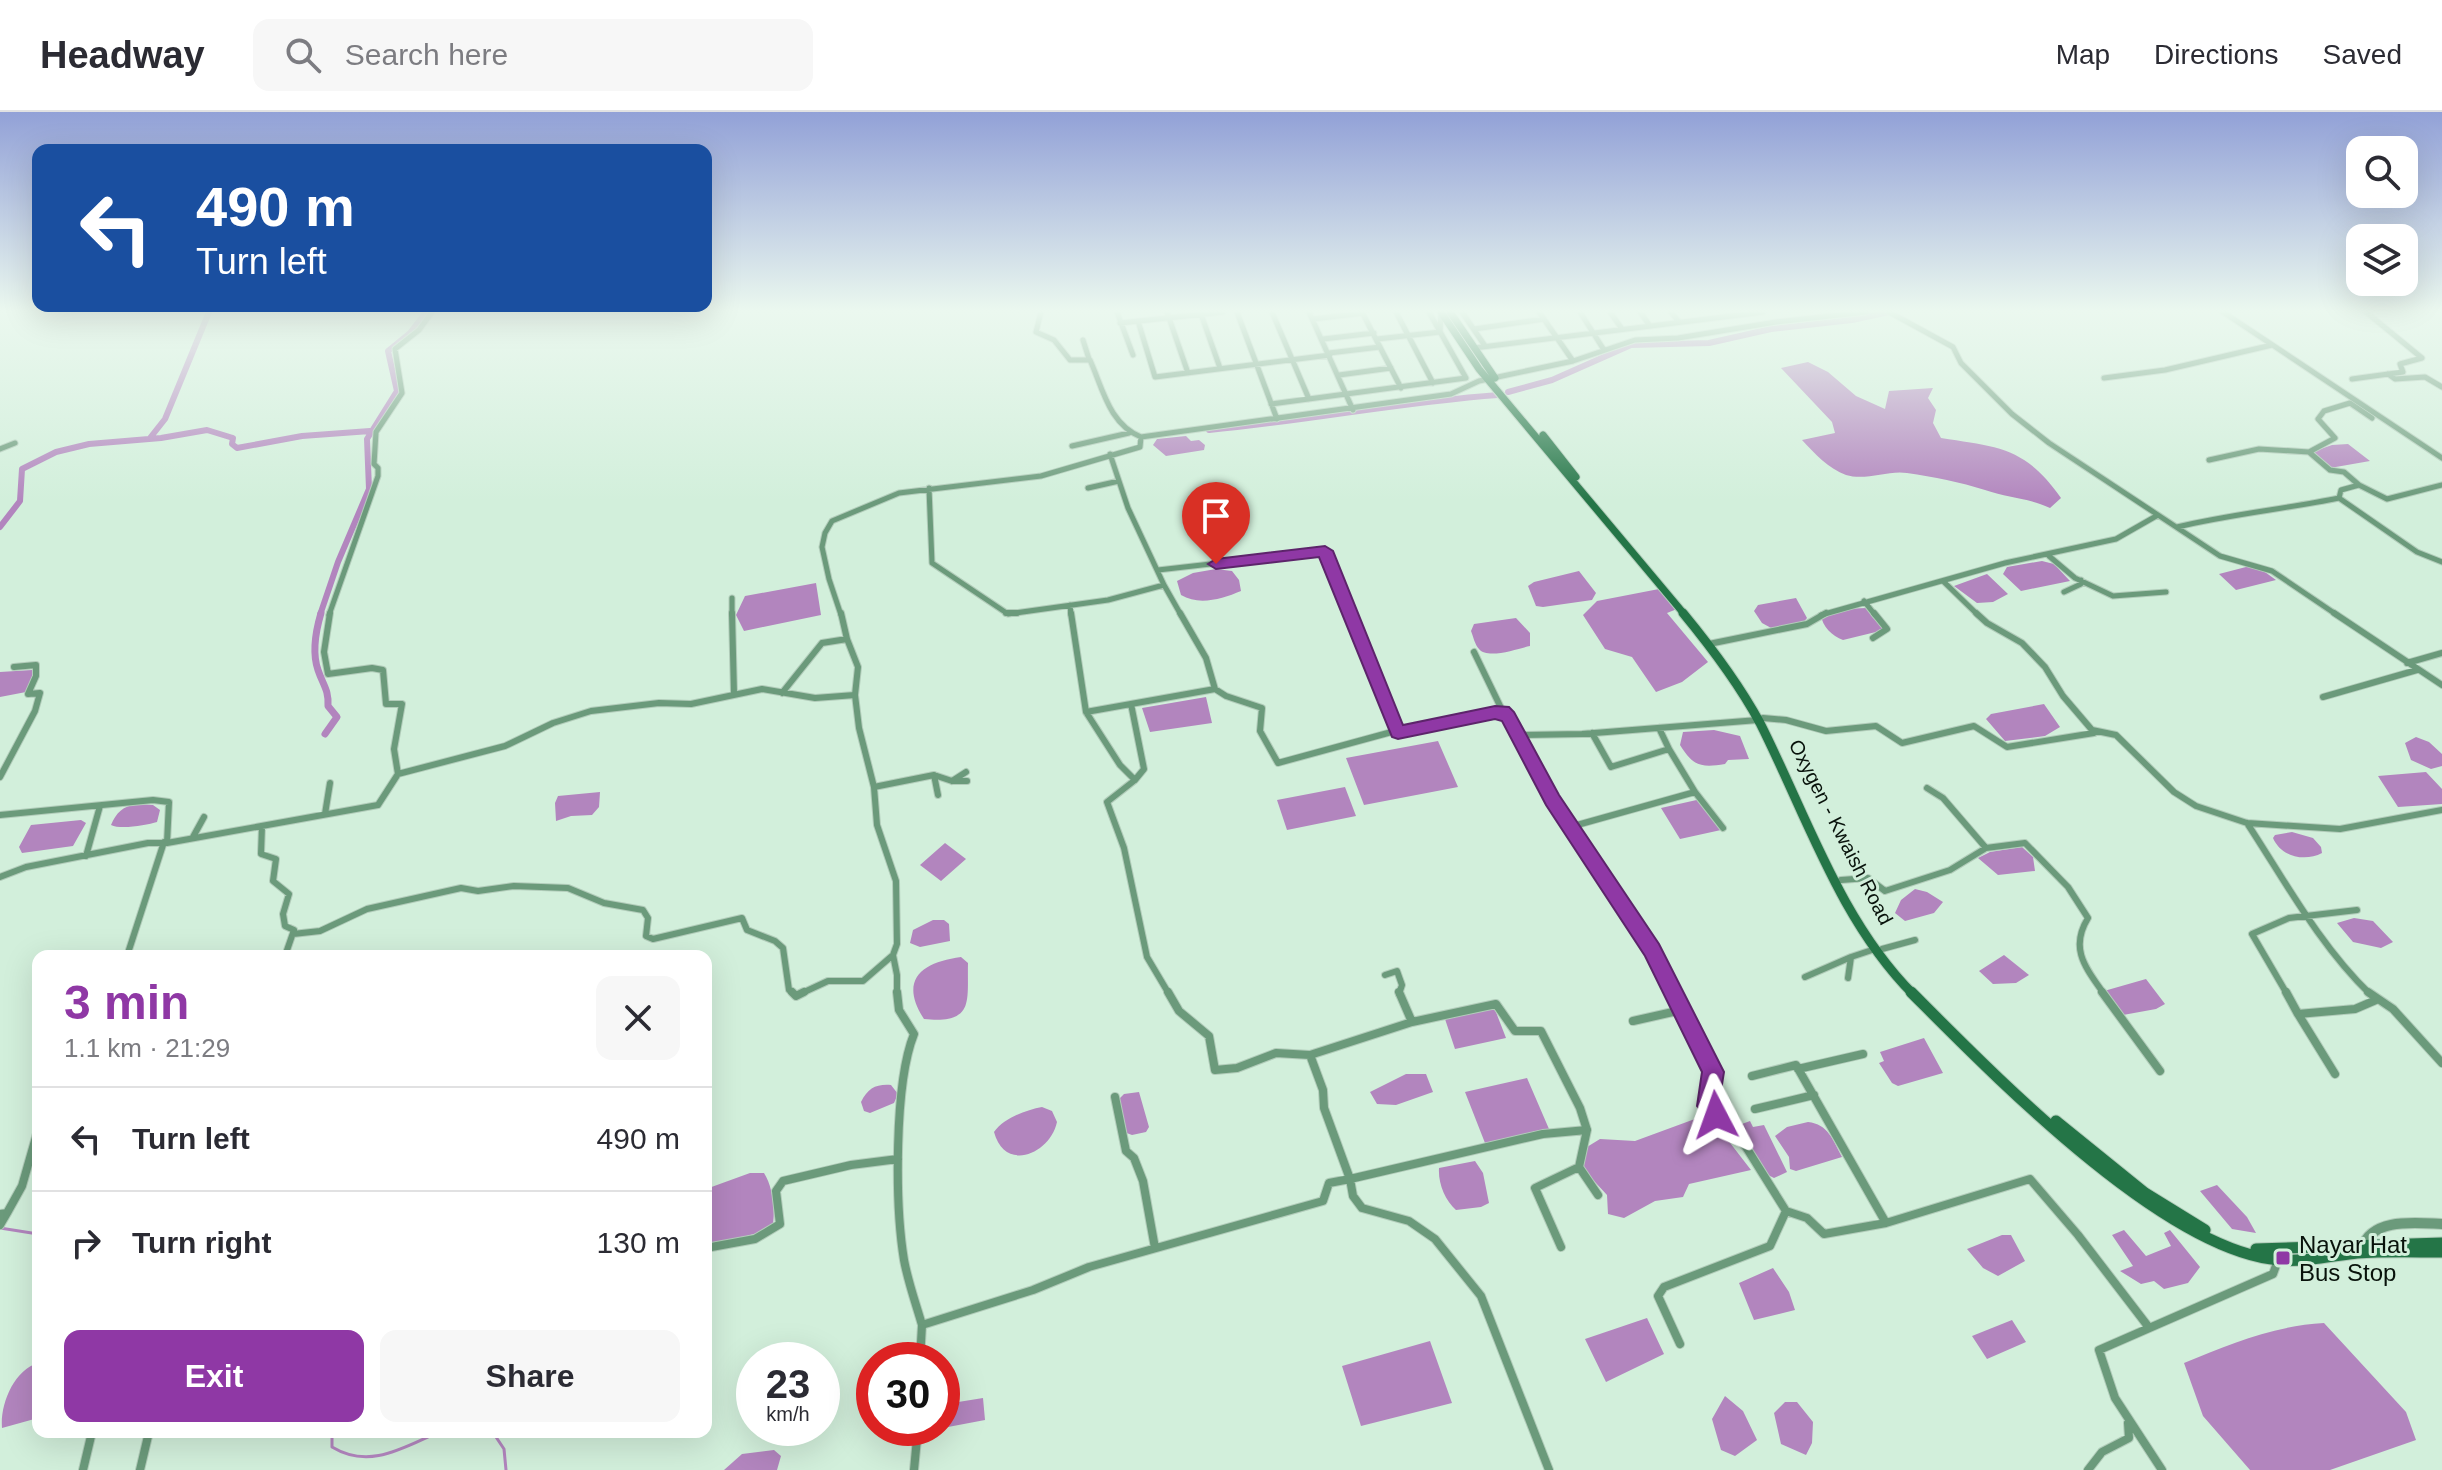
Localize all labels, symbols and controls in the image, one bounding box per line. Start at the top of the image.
search box [253,19,813,91]
icon: search [281,33,325,77]
text: Headway [40,34,205,76]
text: Search here [345,38,508,71]
text: Map [2056,39,2110,70]
text: Directions [2154,39,2279,70]
text: Saved [2323,39,2402,70]
map controls [2346,136,2418,296]
button: search [2346,136,2418,208]
text: 490 m [196,175,355,238]
icon: left [64,176,168,280]
button: layers [2346,224,2418,296]
text: Turn left [196,241,327,282]
pin [1182,482,1250,564]
icon: arrive [1194,494,1238,538]
street label: Oxygen - Kwaish Road [1785,736,1897,928]
text: 3 min [64,976,189,1029]
button: close [596,976,680,1060]
text: 1.1 km · 21:29 [64,1033,230,1063]
position arrow [1674,1073,1758,1157]
icon: left [64,1117,108,1161]
text: Turn left [132,1122,250,1155]
text: 490 m [597,1122,680,1155]
icon: right [64,1221,108,1265]
text: Turn right [132,1226,271,1259]
text: 130 m [597,1226,680,1259]
place label: Nayar Hat Bus Stop [2299,1231,2407,1286]
marker: Nayar Hat Bus Stop [2274,1249,2292,1267]
button: Exit [64,1330,364,1422]
button: Share [380,1330,680,1422]
speed limit sign: 30 [856,1342,960,1446]
text: 23 [766,1362,810,1406]
text: km/h [766,1403,810,1425]

